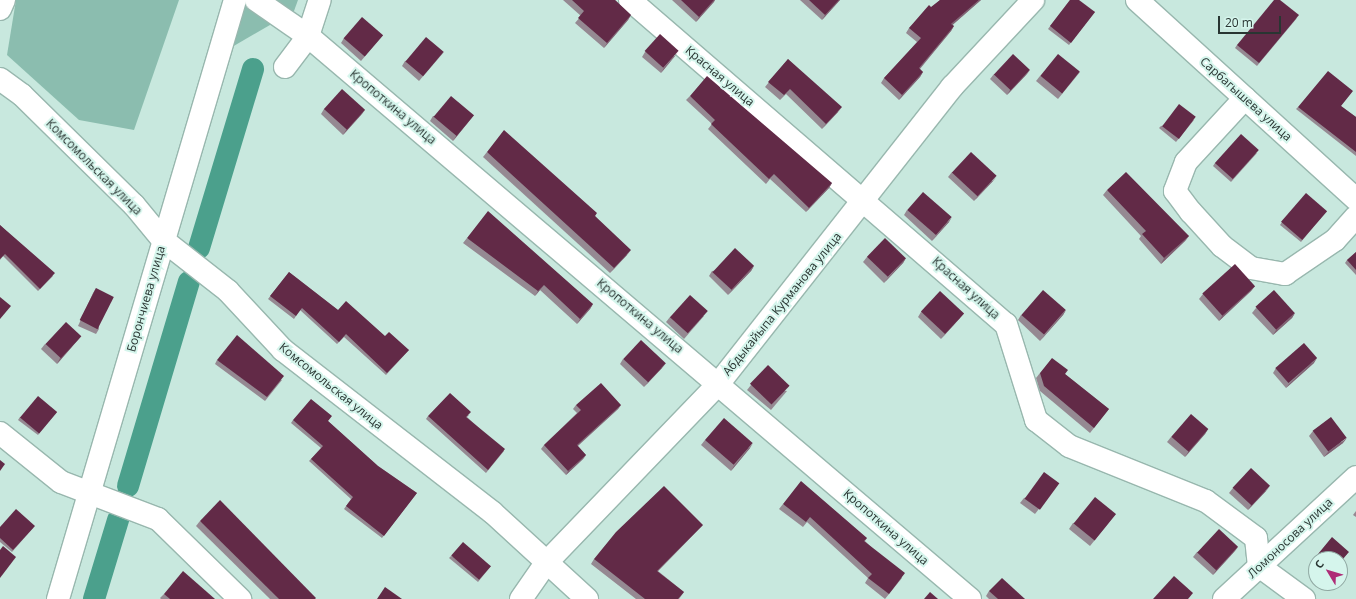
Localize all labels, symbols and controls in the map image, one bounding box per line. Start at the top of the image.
scale bar [1220,8,1283,34]
text: 20 m [1225,14,1253,31]
street label: Красная улица [683,43,757,109]
street label: Сарбагышева улица [1197,54,1295,144]
street label: Кропоткина улица [347,67,439,147]
street label: Комсомольская улица [43,116,145,218]
street label: Абдыкайыпа Курманова улица [720,229,844,379]
street label: Борончиева улица [124,244,168,354]
street label: Красная улица [929,254,1003,322]
street label: Кропоткина улица [594,276,686,356]
street label: Комсомольская улица [276,340,386,432]
street label: Кропоткина улица [840,486,932,568]
street label: Ломоносова улица [1245,495,1335,581]
north arrow [1308,551,1348,591]
text: С [1311,557,1327,571]

